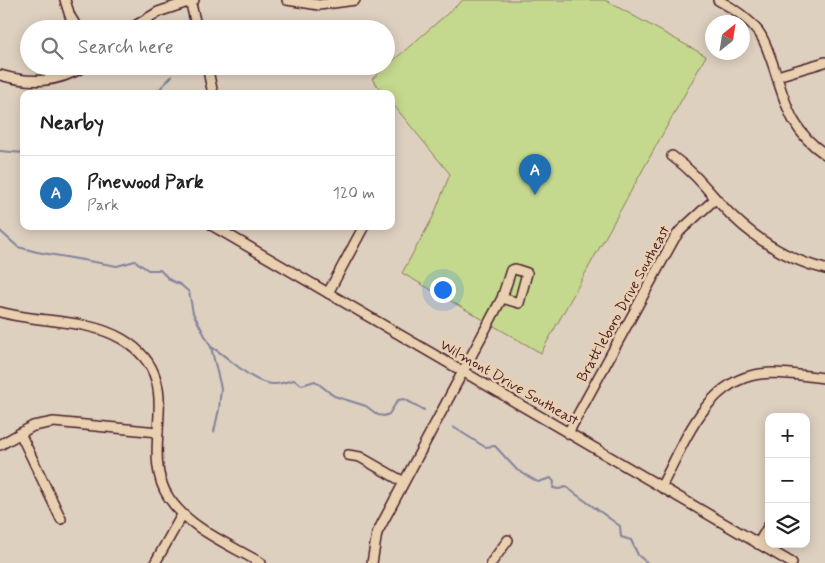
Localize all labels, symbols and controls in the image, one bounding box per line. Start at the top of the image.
north arrow [705,15,750,60]
search box [20,20,395,75]
icon: search [38,34,66,62]
text: Search here [78,35,174,60]
text: Nearby [40,109,104,137]
pin: A [519,154,551,195]
text: Pinewood Park [87,170,204,195]
text: A [51,183,61,204]
text: 120 m [333,183,375,204]
text: Park [87,195,119,216]
street label: Brattleboro Drive Southeast [573,222,676,386]
your location [430,277,456,303]
street label: Wilmont Drive Southeast [436,335,583,431]
map controls [765,413,810,548]
button: + [765,413,810,458]
button: − [765,458,810,503]
button: layers [765,503,810,548]

